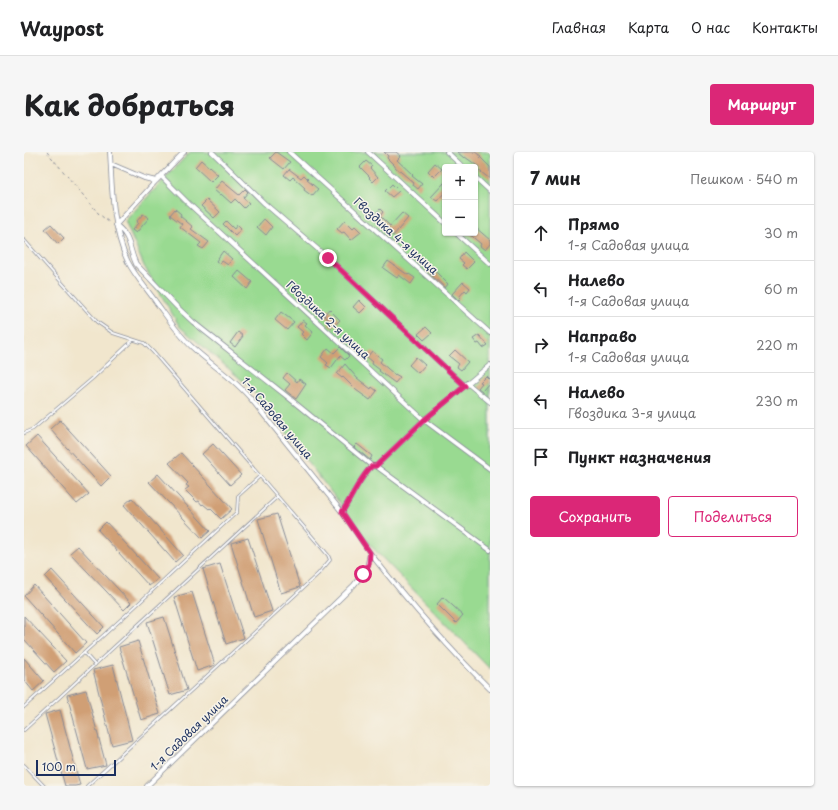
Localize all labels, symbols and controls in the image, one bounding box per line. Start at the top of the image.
text: Waypost [20,14,104,42]
text: Главная [552,17,606,38]
text: Карта [628,17,669,38]
text: О нас [691,17,730,38]
text: Контакты [752,17,818,38]
text: Как добраться [24,83,235,126]
button: Маршрут [710,84,814,125]
map controls [442,164,478,236]
button: + [442,164,478,200]
text: 7 мин [530,165,581,191]
text: Пешком · 540 m [690,169,798,188]
street label: Гвоздика 4-я улица [350,193,442,278]
button: − [442,200,478,236]
text: Прямо [568,212,619,235]
icon: ahead [530,222,552,244]
text: 30 m [764,223,798,242]
text: 1-я Садовая улица [568,235,689,254]
route end [319,249,337,267]
text: Налево [568,268,625,291]
street label: Гвоздика 2-я улица [283,276,374,363]
icon: left [530,278,552,300]
text: 60 m [764,279,798,298]
text: 1-я Садовая улица [568,291,689,310]
text: Направо [568,324,637,347]
icon: right [530,334,552,356]
text: 220 m [756,335,798,354]
text: 1-я Садовая улица [568,347,689,366]
street label: 1-я Садовая улица [238,373,317,462]
text: Налево [568,380,625,403]
icon: left [530,390,552,412]
text: 230 m [756,391,798,410]
text: Гвоздика 3-я улица [568,403,696,422]
text: Пункт назначения [568,445,711,468]
icon: arrive [530,446,552,468]
button: Сохранить [530,496,660,537]
button: Поделиться [668,496,798,537]
route start [354,565,372,583]
street label: 1-я Садовая улица [146,691,231,774]
scale bar [36,758,116,777]
text: 100 m [42,758,76,775]

